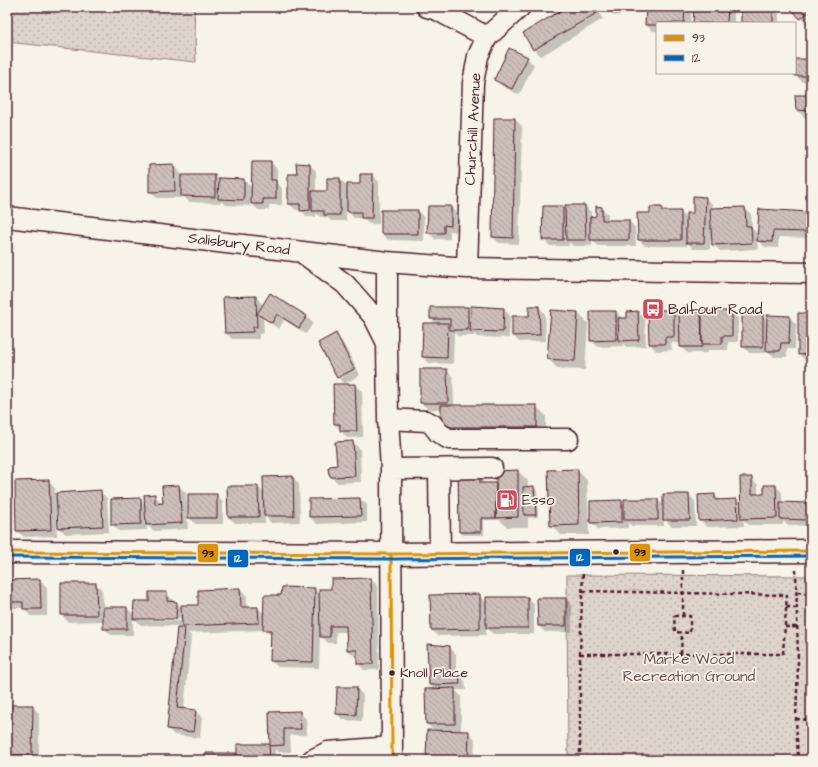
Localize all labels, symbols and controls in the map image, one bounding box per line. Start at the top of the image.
legend [656,22,796,74]
text: 93 [692,30,705,47]
text: 12 [692,50,701,67]
street label: Churchill Avenue [460,72,486,186]
street label: Salisbury Road [187,227,291,262]
bus stop icon: Balfour Road [640,296,666,322]
place label: Balfour Road [668,299,763,320]
fuel station icon: Esso [494,487,520,513]
place label: Esso [522,490,555,511]
line badge: 93 [197,543,219,563]
line badge: 93 [629,543,651,562]
text: 93 [634,545,646,560]
text: 93 [202,546,214,561]
unlabelled marker [611,547,621,557]
line badge: 12 [569,548,591,567]
line badge: 12 [227,549,249,568]
text: 12 [576,550,585,565]
text: 12 [234,551,243,566]
park label: Marke Wood Recreation Ground [623,649,756,687]
place label: Knoll Place [400,663,468,683]
marker: Knoll Place [387,668,397,678]

